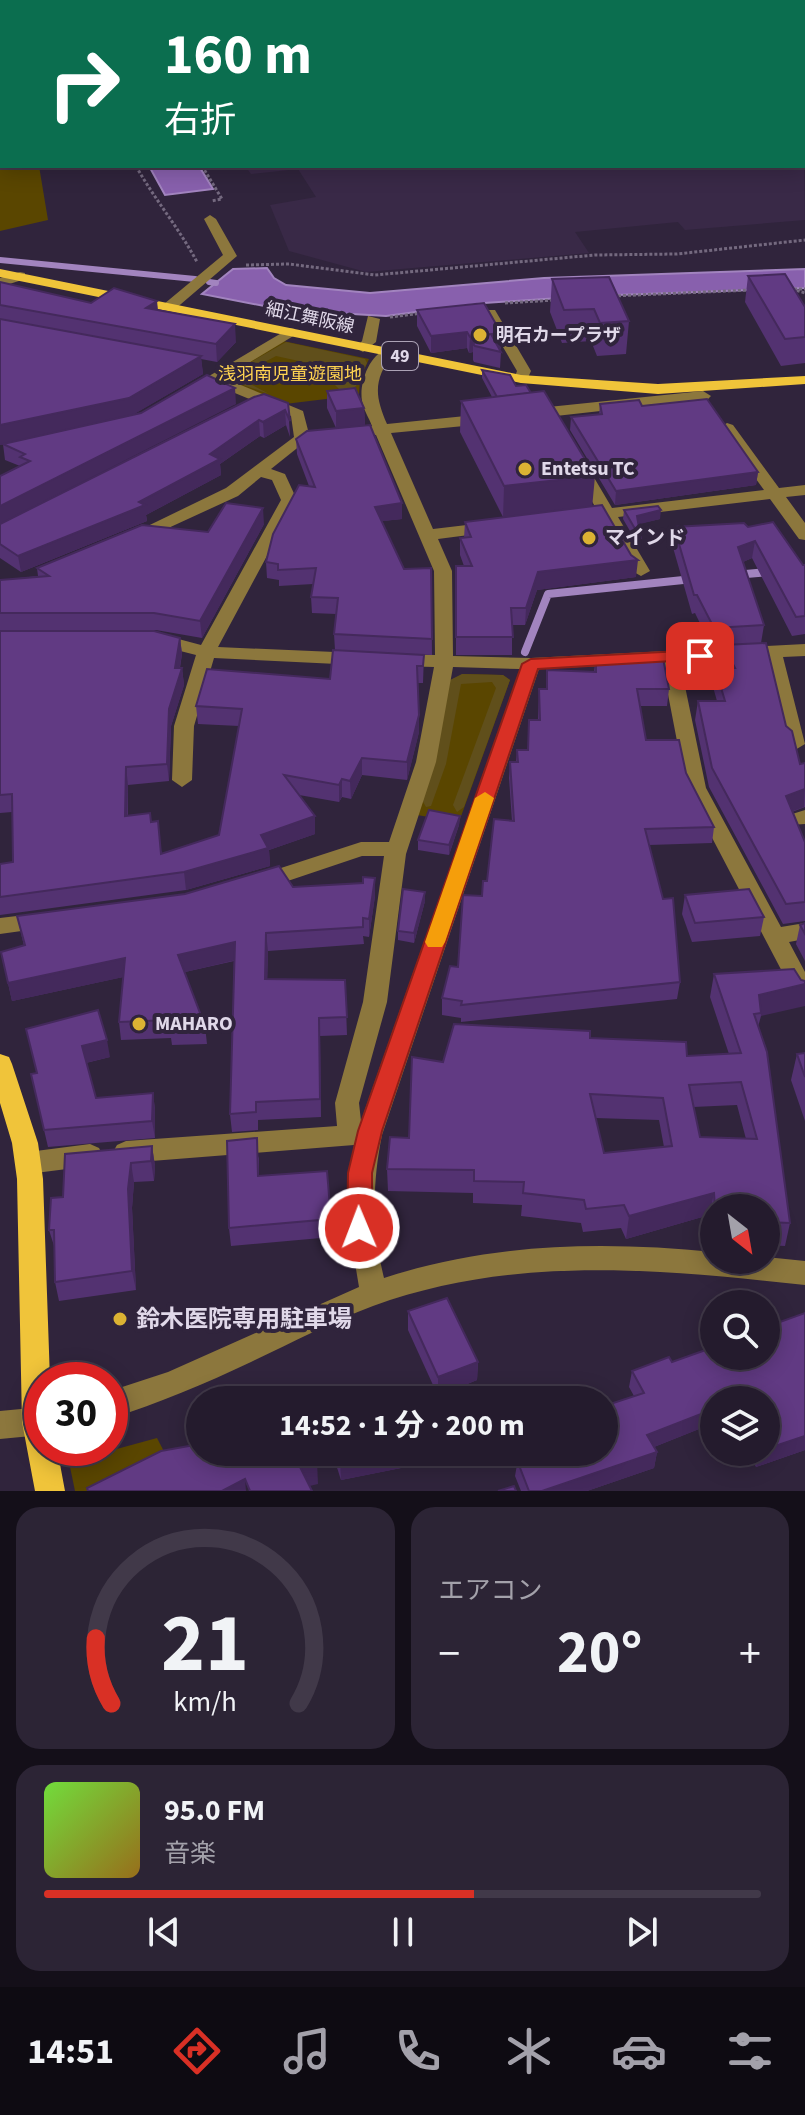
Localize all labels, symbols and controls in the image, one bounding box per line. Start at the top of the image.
text: 160 m [164,16,312,95]
icon: right [32,32,136,136]
text: 右折 [164,95,236,146]
street label: 細江舞阪線 [263,296,357,340]
place label: 明石カープラザ [496,323,621,348]
marker: 明石カープラザ [471,326,489,344]
road number: 49 [382,342,418,370]
park label: 浅羽南児童遊園地 [218,362,362,387]
place label: Entetsu TC [541,455,635,483]
marker: Entetsu TC [516,460,534,478]
place label: マインド [605,524,685,552]
marker: マインド [580,529,598,547]
pin [666,622,734,690]
icon: arrive [678,634,722,678]
place label: MAHARO [155,1010,233,1038]
marker: MAHARO [130,1015,148,1033]
position arrow [317,1186,401,1270]
north arrow [700,1194,780,1274]
map controls [700,1194,780,1466]
button: search [700,1290,780,1370]
place label: 鈴木医院専用駐車場 [136,1302,352,1337]
marker: 鈴木医院専用駐車場 [111,1310,129,1328]
speed limit sign: 30 [24,1362,128,1466]
button: layers [700,1386,780,1466]
text: 14:52 · 1 分 · 200 m [279,1404,525,1447]
text: エアコン [439,1572,543,1609]
text: 21 [161,1585,249,1703]
text: 20° [557,1611,642,1696]
text: − [439,1623,460,1686]
text: + [739,1623,761,1686]
text: km/h [174,1682,237,1722]
text: 95.0 FM [164,1789,265,1832]
text: 音楽 [164,1835,216,1872]
icon: previous [142,1910,186,1954]
icon: pause [381,1910,425,1954]
icon: next [620,1910,664,1954]
icon: directions [169,2023,225,2079]
icon: music [279,2023,335,2079]
icon: phone [390,2023,446,2079]
icon: climate [501,2023,557,2079]
icon: car [611,2023,667,2079]
icon: filters [722,2023,778,2079]
text: 14:51 [27,2026,114,2077]

